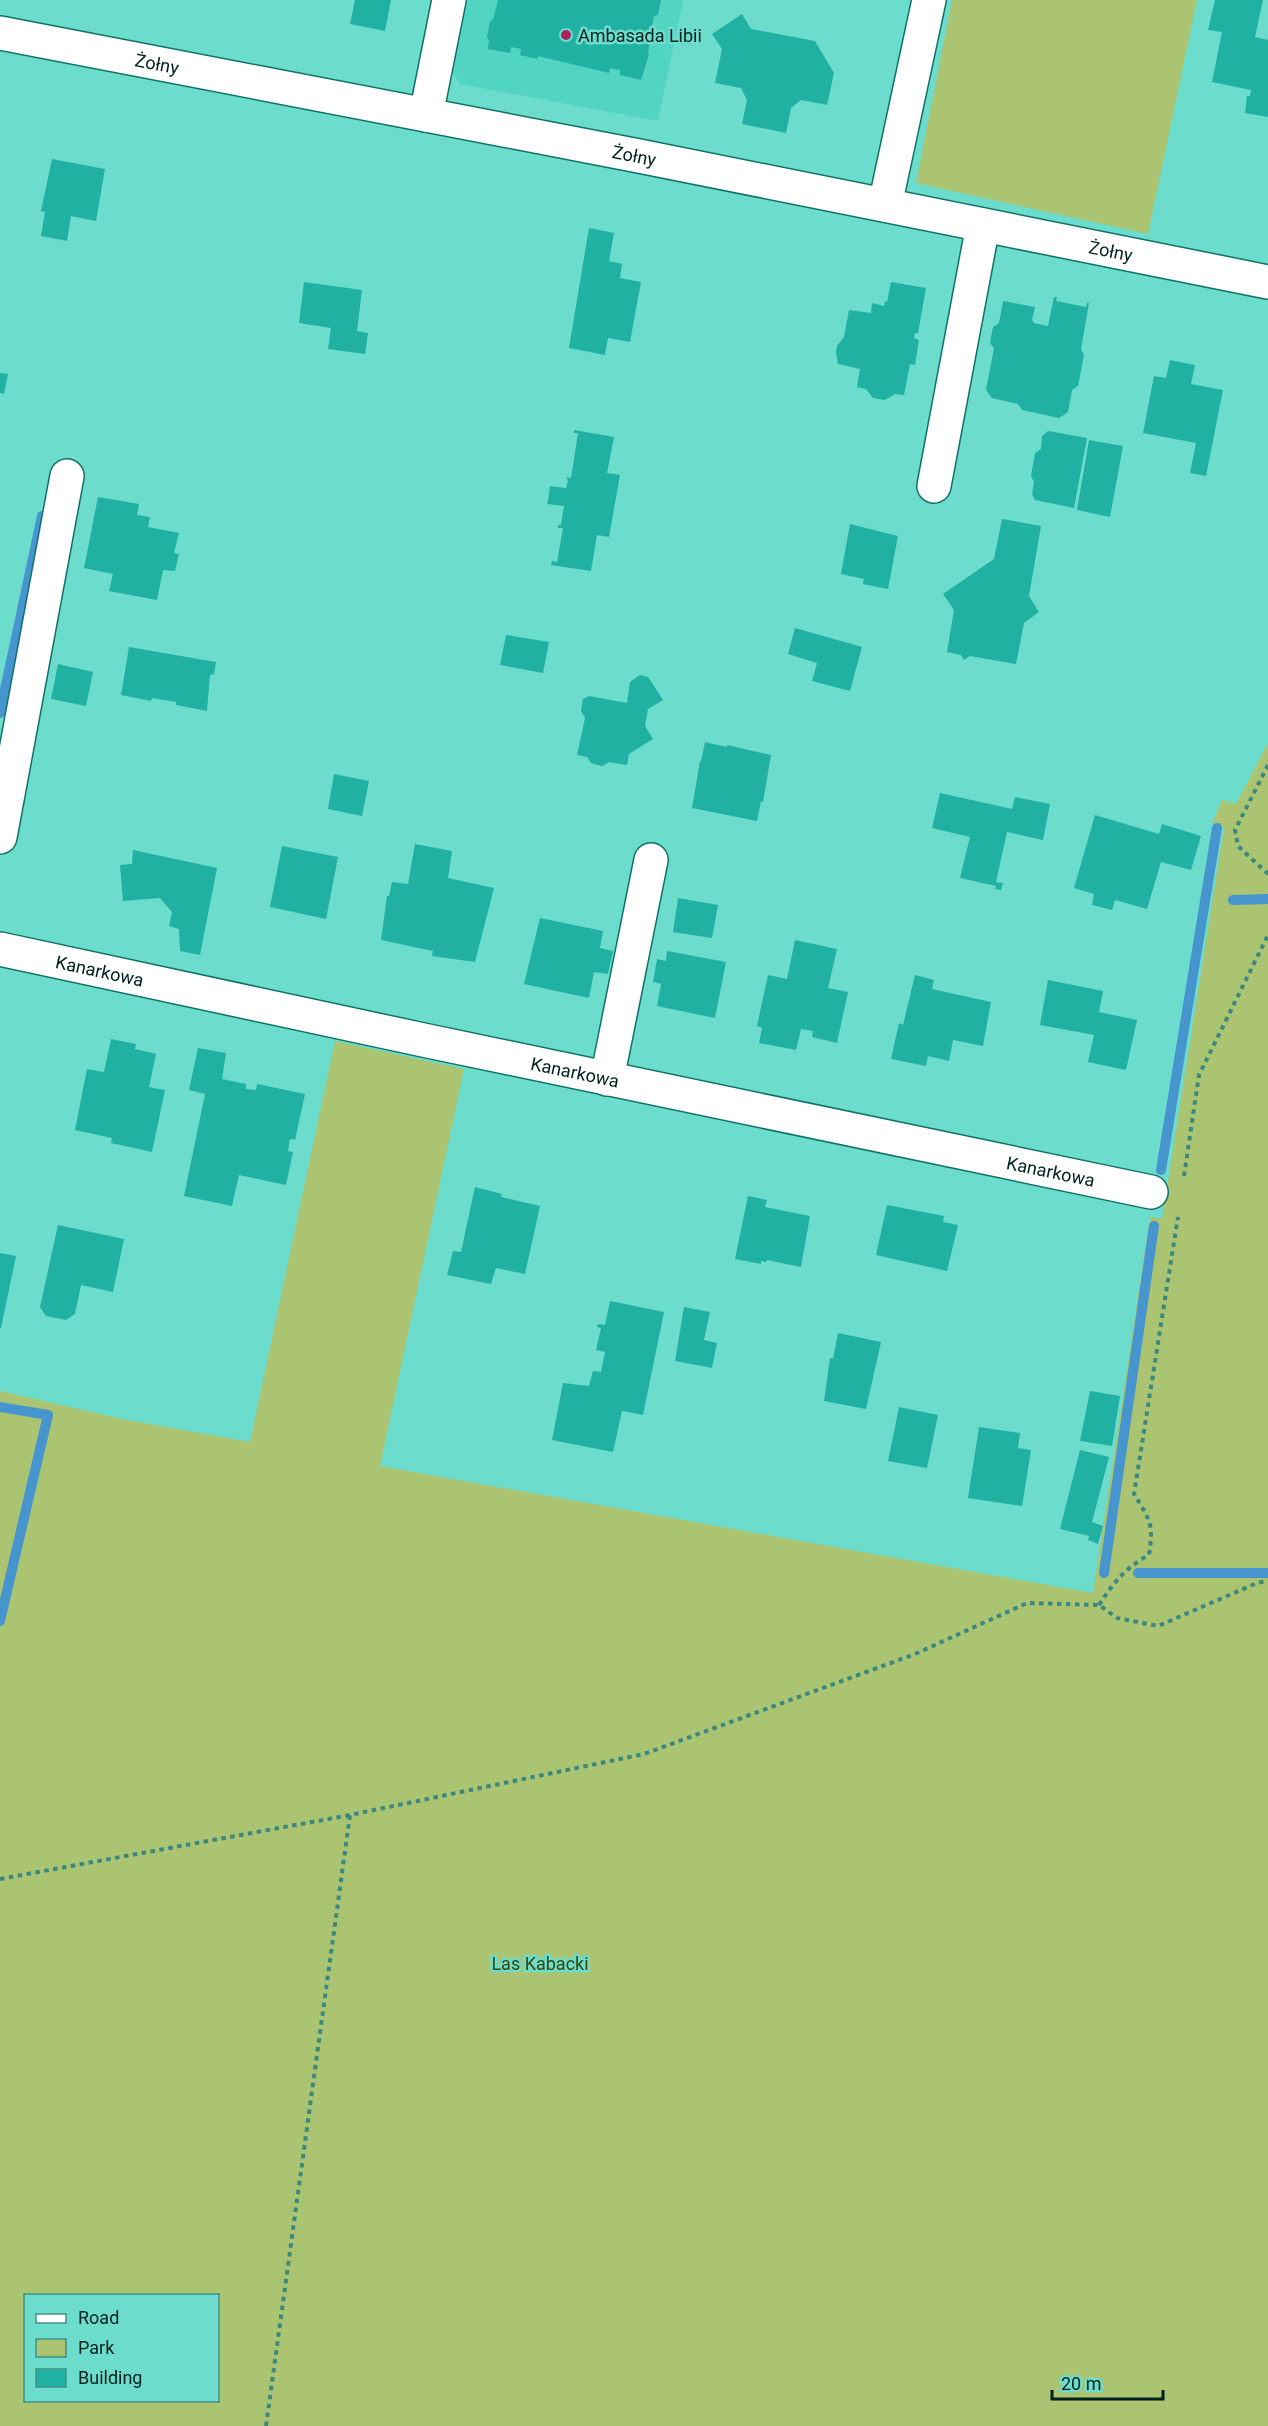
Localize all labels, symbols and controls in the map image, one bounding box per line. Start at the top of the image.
place label: Ambasada Libii [578,25,702,46]
marker: Ambasada Libii [559,28,573,42]
street label: Żołny [133,49,181,78]
street label: Żołny [611,141,659,170]
street label: Żołny [1087,236,1135,265]
street label: Kanarkowa [54,951,146,990]
street label: Kanarkowa [529,1052,621,1091]
street label: Kanarkowa [1005,1152,1097,1191]
park label: Las Kabacki [491,1953,589,1974]
legend [24,2294,219,2402]
text: Road [78,2307,119,2328]
text: Park [78,2337,115,2358]
scale bar [1052,2363,1163,2401]
text: Building [78,2367,142,2388]
text: 20 m [1061,2373,1101,2394]

